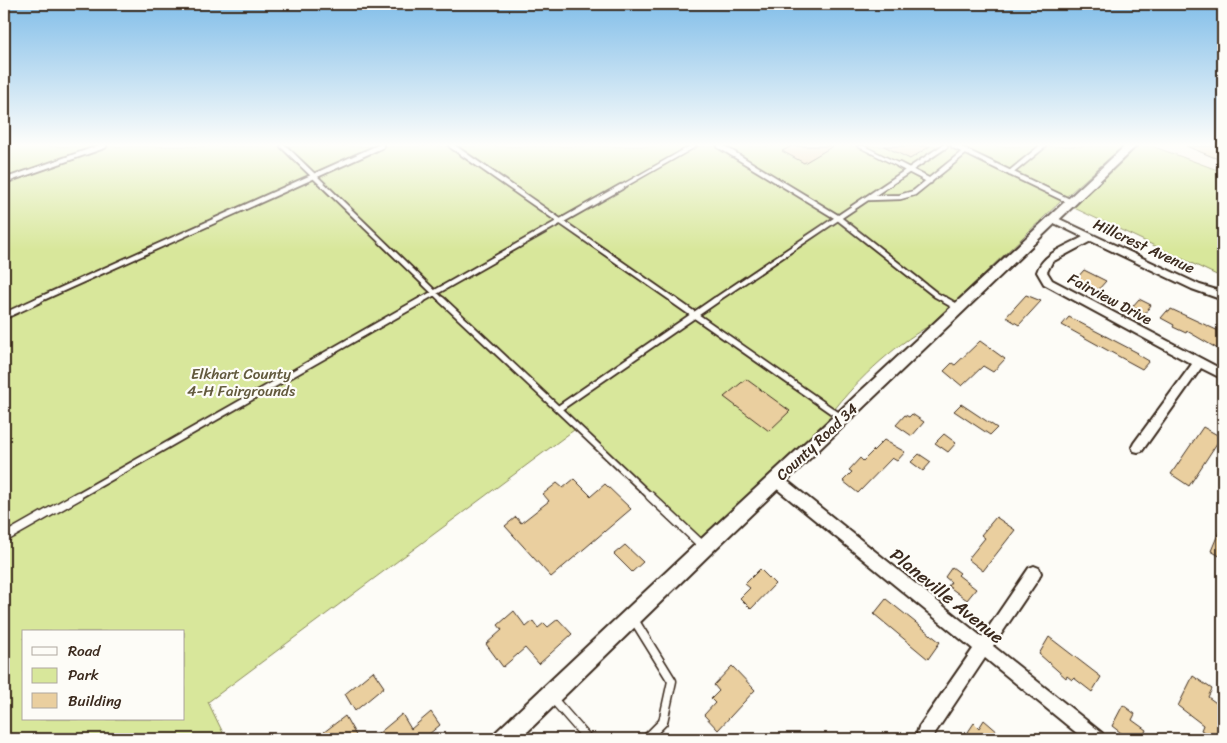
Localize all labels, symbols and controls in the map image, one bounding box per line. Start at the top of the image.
street label: Hillcrest Avenue [1089,211,1199,281]
street label: Fairview Drive [1063,266,1157,332]
park label: Elkhart County 4-H Fairgrounds [187,361,296,404]
street label: County Road 34 [770,397,864,487]
street label: Planeville Avenue [883,540,1011,652]
legend [22,630,185,720]
text: Road [68,638,101,664]
text: Park [68,662,99,688]
text: Building [68,688,122,714]

